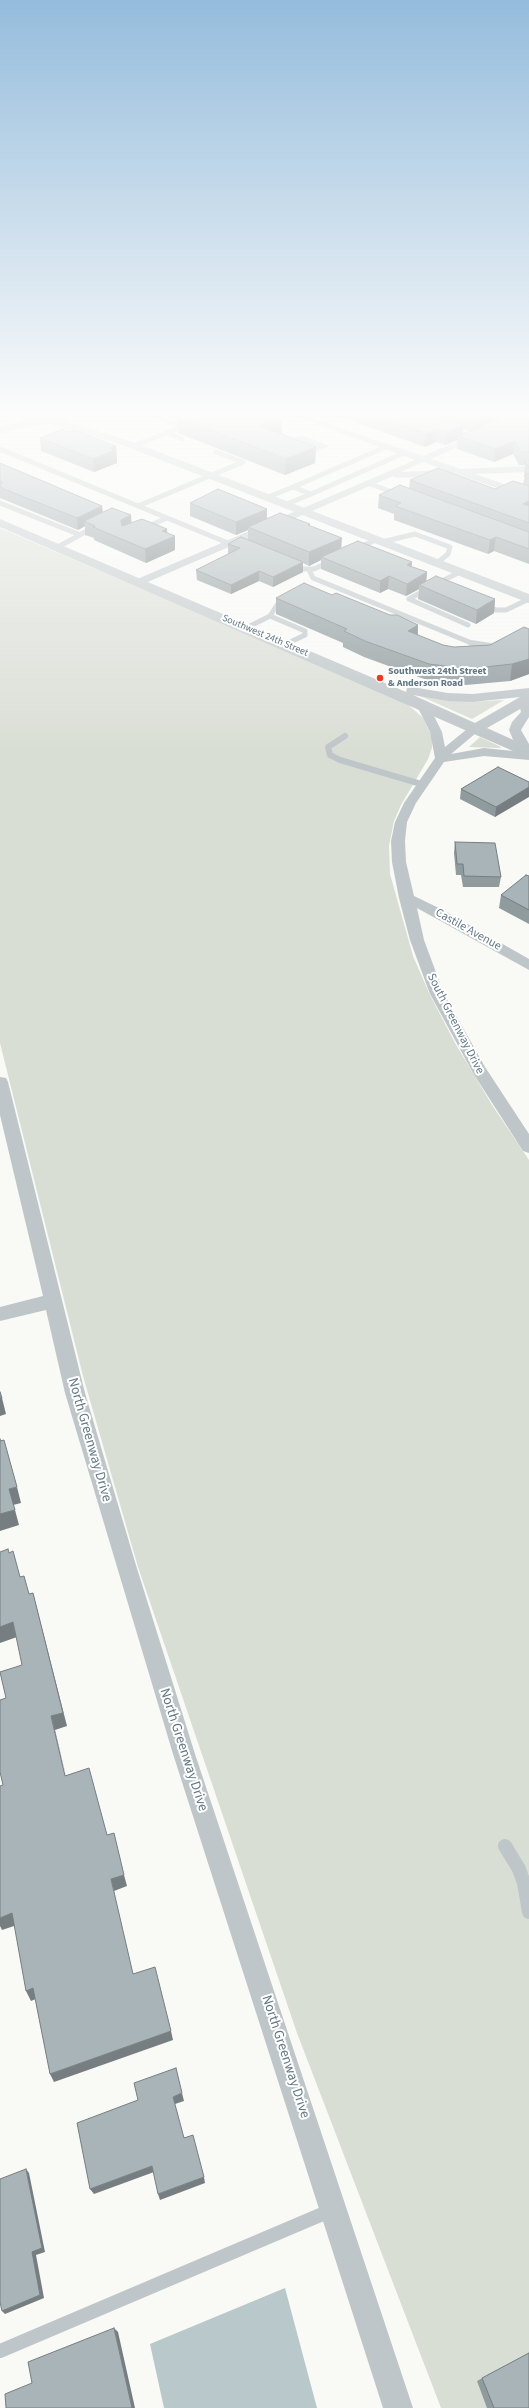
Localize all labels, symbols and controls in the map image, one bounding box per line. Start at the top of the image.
street label: Southwest 24th Street [220,612,310,660]
place label: Southwest 24th Street & Anderson Road [388,666,486,690]
marker: Southwest 24th Street & Anderson Road [375,673,385,683]
street label: Castile Avenue [433,906,503,954]
street label: South Greenway Drive [423,971,487,1077]
street label: North Greenway Drive [63,1376,115,1504]
street label: North Greenway Drive [155,1686,211,1814]
street label: North Greenway Drive [257,1993,313,2121]

